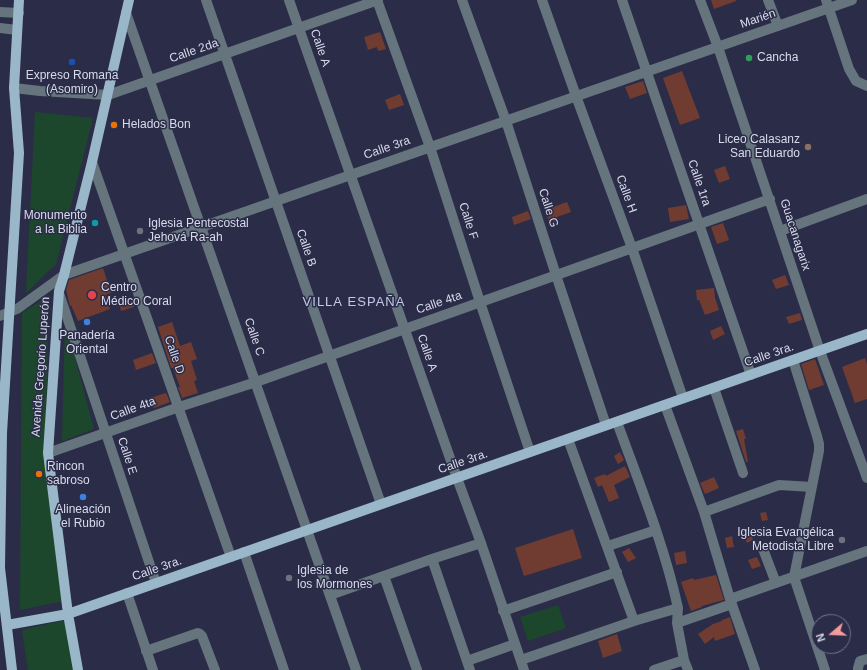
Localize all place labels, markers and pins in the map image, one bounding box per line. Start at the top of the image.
place label: Cancha [757,51,798,65]
marker: Cancha [744,53,754,63]
marker: Expreso Romana (Asomiro) [67,57,77,67]
place label: Expreso Romana (Asomiro) [26,69,118,97]
place label: Helados Bon [122,118,191,132]
marker: Helados Bon [109,120,119,130]
place label: Liceo Calasanz San Eduardo [718,133,800,161]
marker: Liceo Calasanz San Eduardo [803,142,813,152]
place label: Monumento a la Biblia [24,209,87,237]
place label: Iglesia Pentecostal Jehová Ra-ah [148,217,249,245]
marker: Monumento a la Biblia [90,218,100,228]
marker: Iglesia Pentecostal Jehová Ra-ah [135,226,145,236]
place label: Centro Médico Coral [101,281,172,309]
marker: Centro Médico Coral [86,289,98,301]
marker: Panadería Oriental [82,317,92,327]
place label: Panadería Oriental [59,329,115,357]
place label: Rincon sabroso [47,460,90,488]
marker: Rincon sabroso [34,469,44,479]
marker: Alineación el Rubio [78,492,88,502]
place label: Alineación el Rubio [55,503,111,531]
place label: Iglesia Evangélica Metodista Libre [737,526,834,554]
marker: Iglesia Evangélica Metodista Libre [837,535,847,545]
place label: Iglesia de los Mormones [297,564,372,592]
marker: Iglesia de los Mormones [284,573,294,583]

